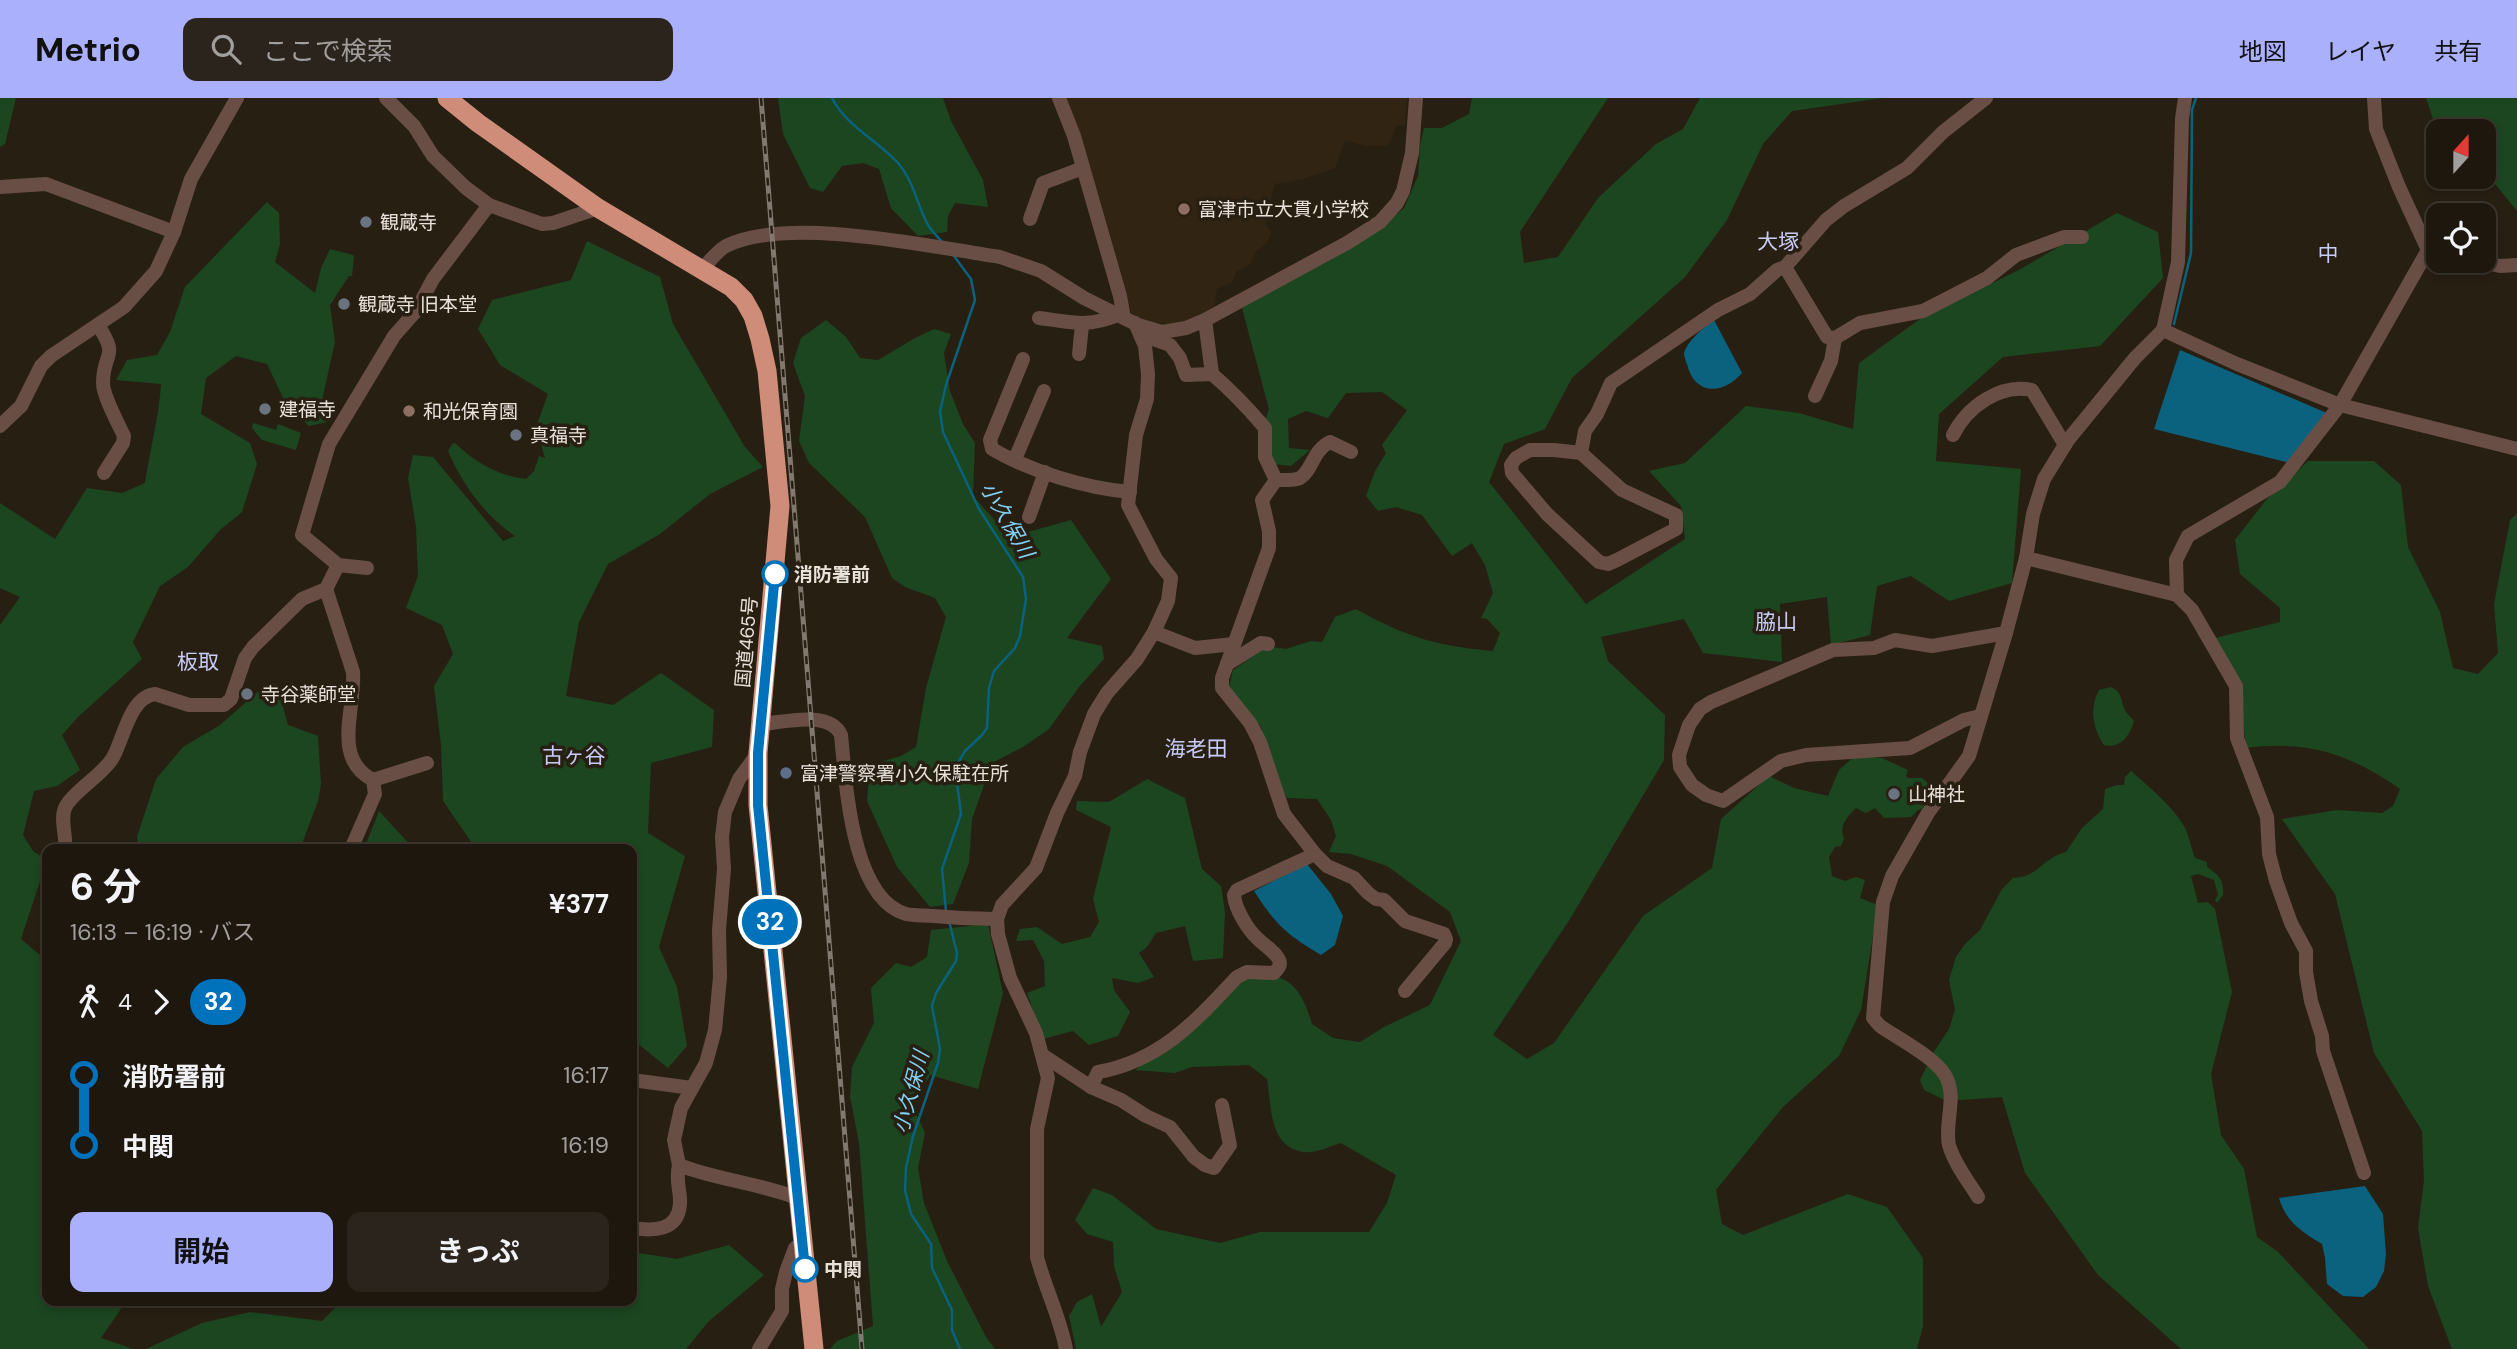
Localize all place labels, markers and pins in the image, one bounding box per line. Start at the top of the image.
place label: 富津市立大貫小学校 [1198,197,1369,222]
marker: 富津市立大貫小学校 [1176,201,1192,217]
place label: 観蔵寺 [380,210,437,235]
marker: 観蔵寺 [358,214,374,230]
place label: 観蔵寺 旧本堂 [358,292,477,317]
marker: 観蔵寺 旧本堂 [336,296,352,312]
place label: 建福寺 [279,397,336,422]
place label: 和光保育園 [423,399,518,424]
marker: 建福寺 [257,401,273,417]
marker: 和光保育園 [401,403,417,419]
place label: 真福寺 [530,423,587,448]
marker: 真福寺 [508,427,524,443]
marker: 消防署前 [762,561,788,587]
place label: 消防署前 [794,562,870,587]
place label: 寺谷薬師堂 [261,682,356,707]
marker: 寺谷薬師堂 [239,686,255,702]
place label: 富津警察署小久保駐在所 [800,761,1009,786]
marker: 富津警察署小久保駐在所 [778,765,794,781]
place label: 山神社 [1908,782,1965,807]
marker: 山神社 [1886,786,1902,802]
marker: 中関 [792,1256,818,1282]
place label: 中関 [824,1257,862,1282]

